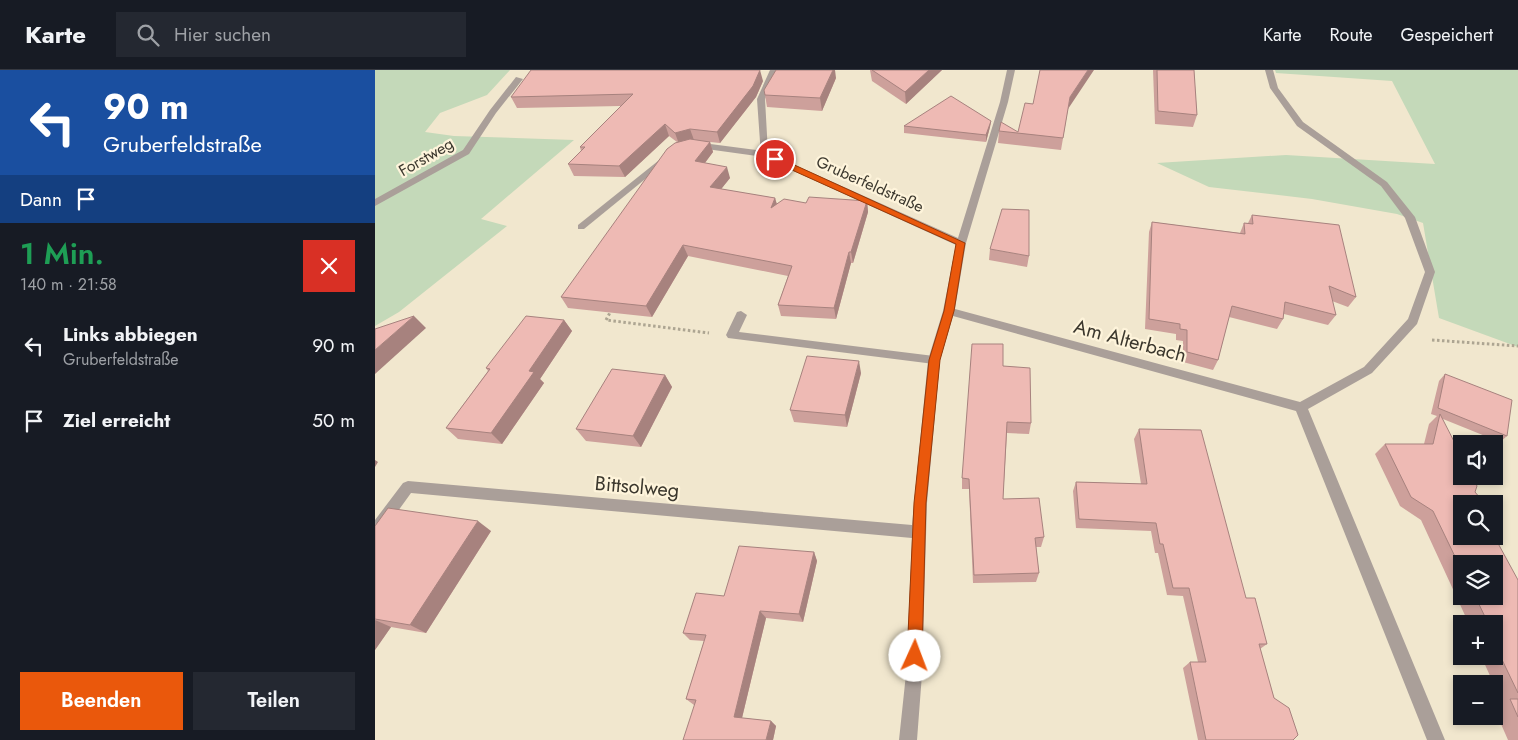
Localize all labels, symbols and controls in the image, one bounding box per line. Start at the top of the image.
search box [116,12,466,57]
text: Karte [25,17,86,52]
icon: search [134,21,162,49]
text: Hier suchen [174,21,271,48]
text: Karte [1263,22,1302,48]
text: Route [1330,22,1372,48]
text: Gespeichert [1400,22,1493,48]
text: 90 m [103,82,189,132]
icon: left [20,90,85,155]
text: Gruberfeldstraße [103,128,262,160]
street label: Forstweg [394,132,458,182]
pin [754,138,796,180]
icon: arrive [761,145,789,173]
street label: Gruberfeldstraße [813,150,927,218]
icon: arrive [72,185,100,213]
text: Dann [20,186,62,213]
text: 1 Min. [20,232,104,275]
button: close [303,240,355,292]
text: 140 m · 21:58 [20,273,117,296]
street label: Am Alterbach [1070,312,1190,370]
text: Links abbiegen [63,321,198,348]
icon: left [20,332,48,360]
text: 90 m [312,332,355,359]
text: Gruberfeldstraße [63,348,179,371]
icon: arrive [20,407,48,435]
text: Ziel erreicht [63,407,170,434]
text: 50 m [312,407,355,434]
map controls [1453,435,1503,725]
button: sound [1453,435,1503,485]
street label: Bittsolweg [594,469,680,505]
button: search [1453,495,1503,545]
button: layers [1453,555,1503,605]
button: + [1453,615,1503,665]
position arrow [888,629,940,681]
button: Beenden [20,672,183,730]
button: Teilen [193,672,355,730]
button: − [1453,675,1503,725]

